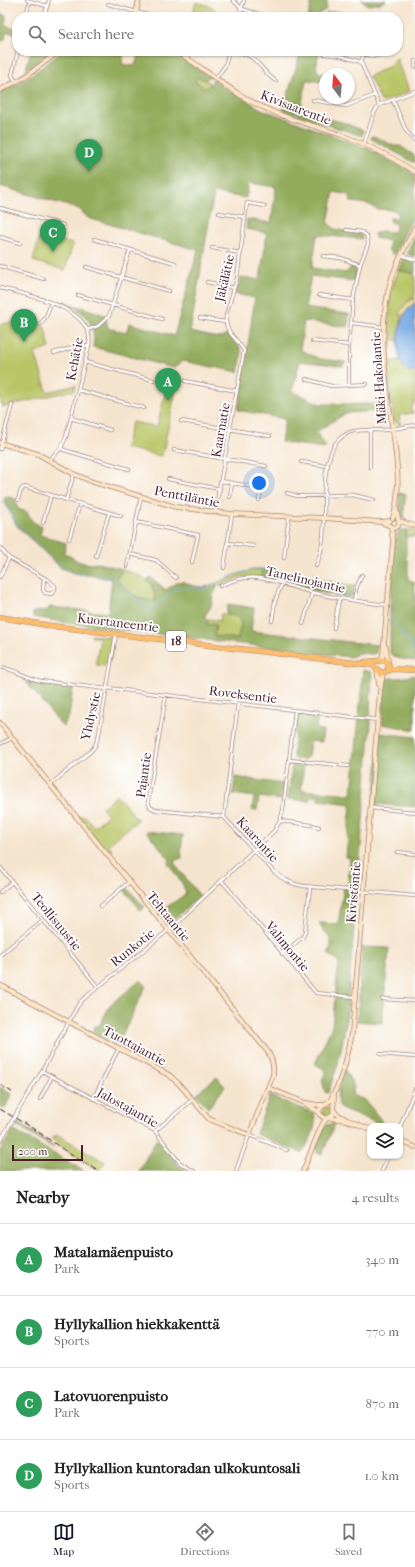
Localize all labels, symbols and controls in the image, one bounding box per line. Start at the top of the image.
search box [12,12,403,56]
icon: search [26,23,48,45]
text: Search here [58,25,134,43]
north arrow [319,68,355,104]
street label: Kivisaarentie [258,87,334,128]
pin: D [76,139,102,172]
pin: C [40,219,66,252]
street label: Jäkälätie [212,253,237,304]
pin: B [11,309,37,342]
street label: Mäki-Hakolantie [368,331,389,425]
street label: Kehätie [63,336,86,382]
pin: A [155,368,181,401]
street label: Kaarnatie [208,401,233,459]
your location [249,473,269,493]
street label: Penttiläntie [153,483,222,510]
street label: Tanelinojantie [265,563,347,596]
street label: Kuortaneentie [76,610,160,635]
road number: 18 [166,631,186,651]
street label: Roveksentie [208,683,278,706]
street label: Yhdystie [77,690,103,743]
street label: Pajantie [133,751,154,799]
street label: Kaarantie [234,814,282,865]
street label: Kivistöntie [343,860,364,923]
street label: Tehtaantie [144,888,194,945]
street label: Teollisuustie [29,889,85,954]
street label: Valimontie [262,918,313,975]
street label: Runkotie [107,925,158,970]
street label: Tuottajantie [101,1023,169,1069]
street label: Jalostajantie [94,1084,162,1131]
map controls [367,1123,403,1159]
button: layers [367,1123,403,1159]
scale bar [12,1143,83,1162]
text: 200 m [18,1145,47,1158]
text: Nearby [16,1187,70,1207]
text: 4 results [352,1190,399,1205]
text: Matalamäenpuisto [54,1243,173,1261]
text: A [25,1252,33,1267]
text: 340 m [365,1252,399,1267]
text: Park [54,1261,80,1276]
text: Hyllykallion hiekkakenttä [54,1315,220,1333]
text: B [25,1324,33,1339]
text: 770 m [366,1324,399,1339]
text: Sports [54,1333,89,1348]
text: Latovuorenpuisto [54,1387,168,1405]
text: C [25,1396,33,1411]
text: 870 m [365,1396,399,1411]
text: Park [54,1405,80,1420]
text: Hyllykallion kuntoradan ulkokuntosali [54,1459,301,1477]
text: D [24,1468,34,1483]
text: 1.0 km [364,1468,399,1483]
text: Sports [54,1477,89,1492]
tab: Map [53,1521,75,1558]
tab: Directions [180,1521,230,1558]
tab: Saved [335,1521,362,1558]

